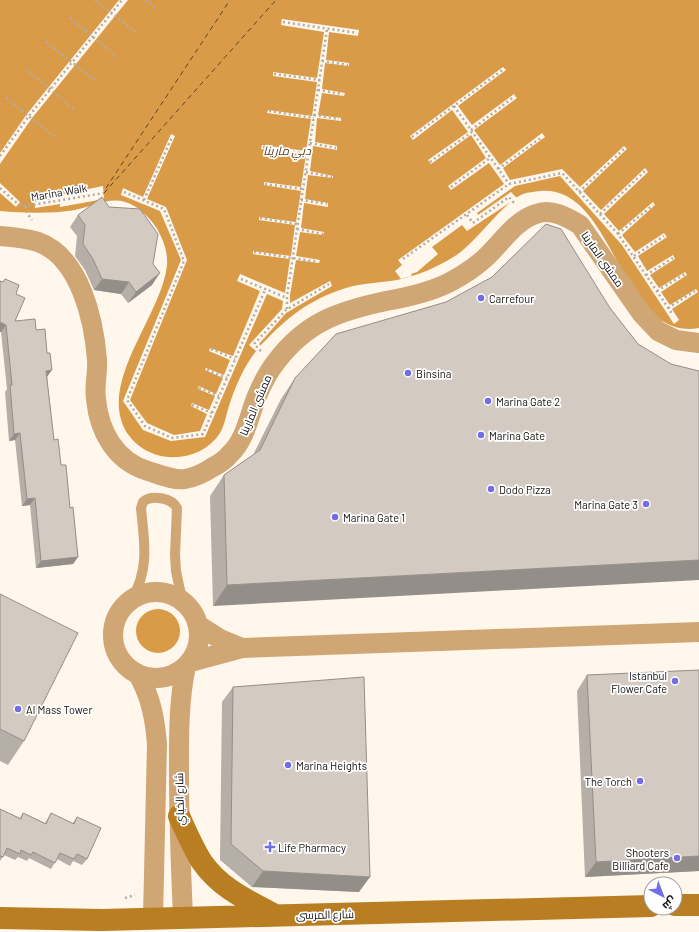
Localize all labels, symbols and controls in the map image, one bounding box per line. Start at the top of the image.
water label: دبي مارينا [263,143,312,161]
street label: Marina Walk [30,181,89,203]
street label: ممشى المارينا [578,229,627,290]
place label: Carrefour [489,292,534,305]
marker: Carrefour [476,293,486,303]
place label: Binsina [416,367,451,380]
marker: Binsina [403,368,413,378]
street label: ممشى المارينا [236,373,275,438]
place label: Marina Gate 2 [496,395,560,408]
marker: Marina Gate 2 [483,396,493,406]
place label: Marina Gate [489,429,545,442]
marker: Marina Gate [476,430,486,440]
place label: Dodo Pizza [499,483,551,496]
marker: Dodo Pizza [486,484,496,494]
place label: Marina Gate 3 [574,498,638,511]
marker: Marina Gate 3 [641,499,651,509]
place label: Marina Gate 1 [343,511,405,524]
marker: Marina Gate 1 [330,512,340,522]
place label: Istanbul Flower Cafe [611,669,667,695]
marker: Istanbul Flower Cafe [670,676,680,686]
place label: Al Mass Tower [26,703,92,716]
marker: Al Mass Tower [13,704,23,714]
place label: Marina Heights [296,759,367,772]
marker: Marina Heights [283,760,293,770]
street label: شارع الخياي [172,773,189,825]
place label: The Torch [585,775,632,788]
marker: The Torch [635,776,645,786]
place label: Life Pharmacy [278,841,346,854]
marker: Life Pharmacy [265,842,275,852]
place label: Shooters Billiard Cafe [612,846,669,872]
marker: Shooters Billiard Cafe [672,853,682,863]
north arrow [643,876,683,916]
text: ش [660,894,680,913]
street label: شارع المرسى [296,907,354,923]

